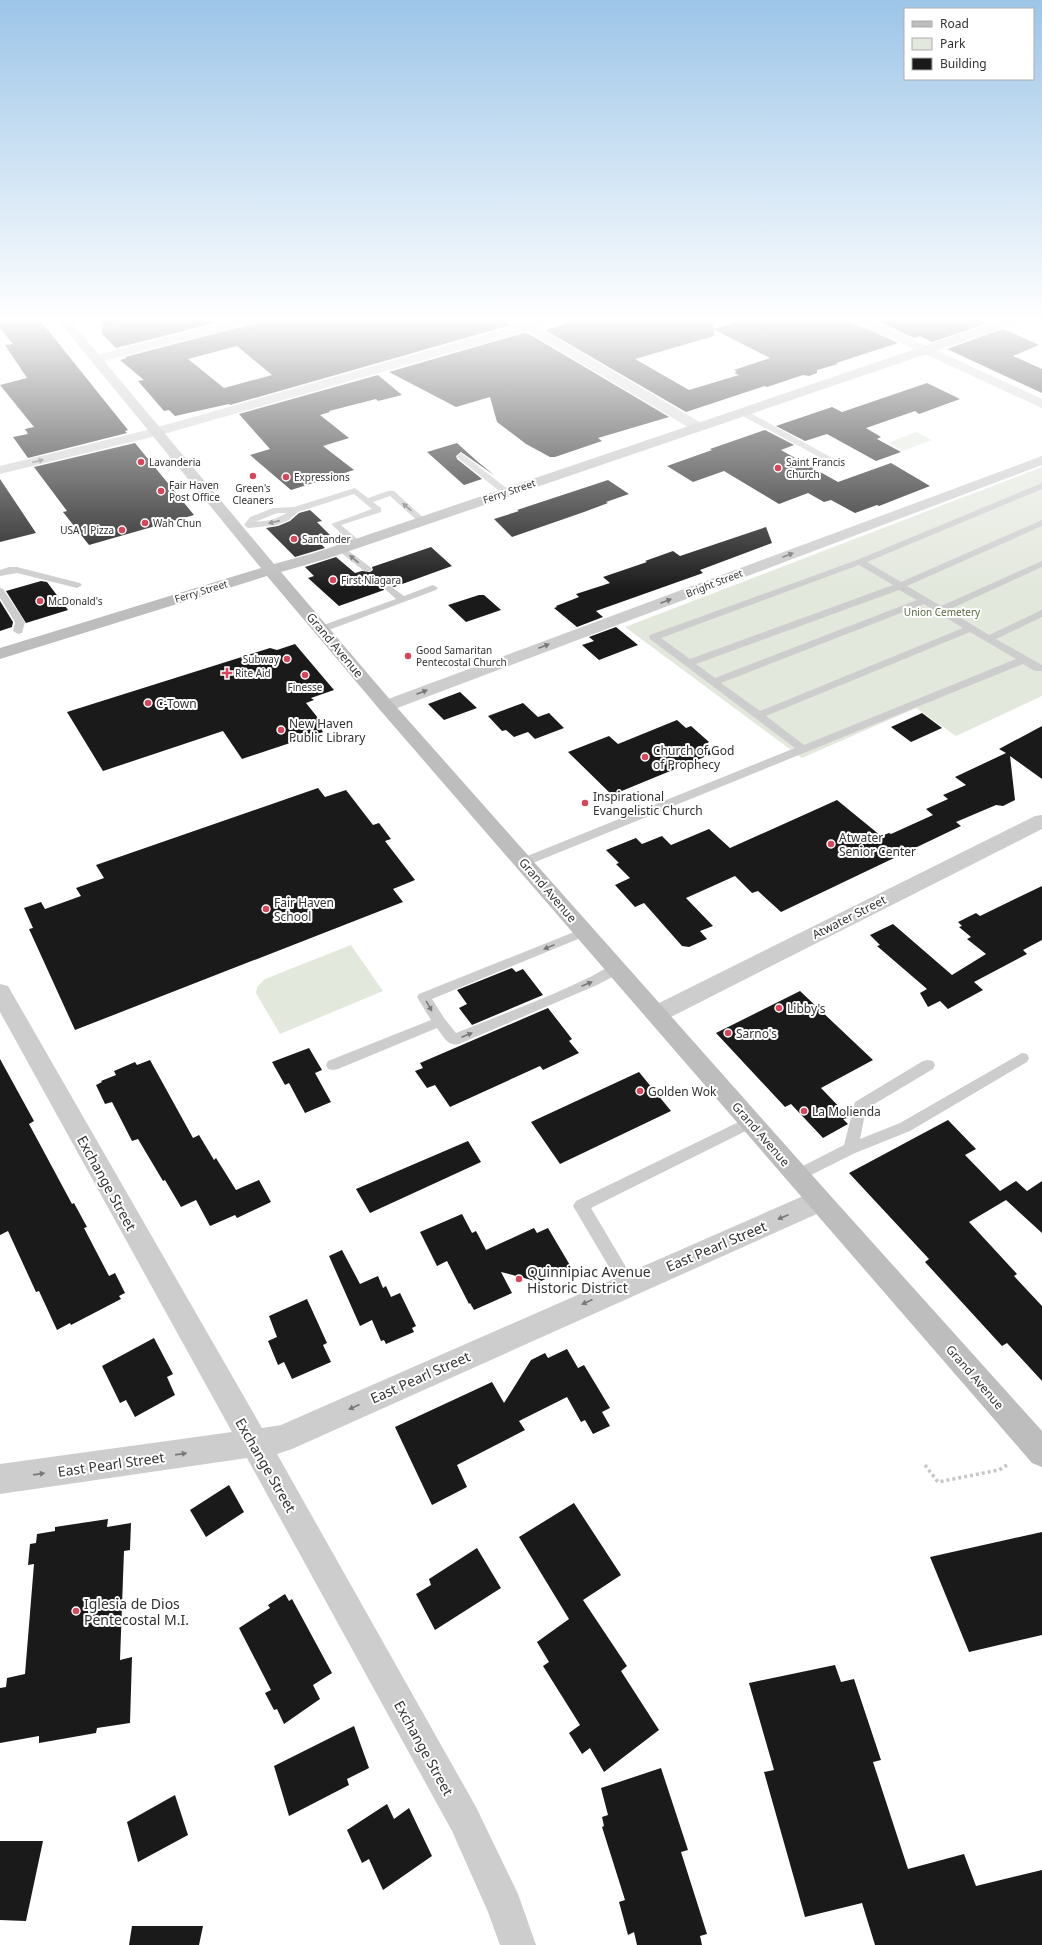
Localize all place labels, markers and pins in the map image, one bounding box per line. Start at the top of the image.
place label: Lavanderia [149,455,201,469]
place label: Saint Francis Church [786,455,845,481]
marker: Lavanderia [136,457,146,467]
marker: Saint Francis Church [773,463,783,473]
place label: Expressions [294,470,350,484]
marker: Green's Cleaners [248,471,258,481]
marker: Expressions [281,472,291,482]
place label: Fair Haven Post Office [169,478,220,504]
place label: Green's Cleaners [233,481,274,507]
marker: Fair Haven Post Office [156,486,166,496]
place label: Wah Chun [153,516,201,530]
marker: Wah Chun [140,518,150,528]
place label: USA 1 Pizza [60,523,114,537]
marker: USA 1 Pizza [117,525,127,535]
place label: Santander [302,532,351,546]
marker: Santander [289,534,299,544]
place label: First Niagara [341,573,401,587]
marker: First Niagara [328,575,338,585]
place label: McDonald's [48,594,103,608]
marker: McDonald's [35,596,45,606]
place label: Good Samaritan Pentecostal Church [416,643,507,669]
marker: Good Samaritan Pentecostal Church [403,651,413,661]
place label: Subway [243,652,280,666]
marker: Subway [282,654,292,664]
place label: Rite Aid [235,666,271,680]
marker: Rite Aid [222,668,232,678]
marker: Finesse [300,670,310,680]
place label: Finesse [288,680,323,694]
place label: C-Town [156,695,197,712]
marker: C-Town [143,698,153,708]
place label: New Haven Public Library [289,715,366,746]
marker: New Haven Public Library [276,725,286,735]
place label: Church of God of Prophecy [653,742,734,773]
marker: Church of God of Prophecy [640,752,650,762]
place label: Inspirational Evangelistic Church [593,788,703,819]
marker: Inspirational Evangelistic Church [580,798,590,808]
place label: Atwater Senior Center [839,829,916,860]
marker: Atwater Senior Center [826,839,836,849]
place label: Fair Haven School [274,894,334,925]
marker: Fair Haven School [261,904,271,914]
place label: Libby's [787,1000,826,1017]
marker: Libby's [774,1003,784,1013]
place label: Sarno's [736,1025,777,1042]
marker: Sarno's [723,1028,733,1038]
place label: Golden Wok [648,1083,717,1100]
marker: Golden Wok [635,1086,645,1096]
place label: La Molienda [812,1103,881,1120]
marker: La Molienda [799,1106,809,1116]
place label: Quinnipiac Avenue Historic District [527,1262,651,1297]
marker: Quinnipiac Avenue Historic District [514,1274,524,1284]
place label: Iglesia de Dios Pentecostal M.I. [84,1594,189,1629]
marker: Iglesia de Dios Pentecostal M.I. [71,1606,81,1616]

